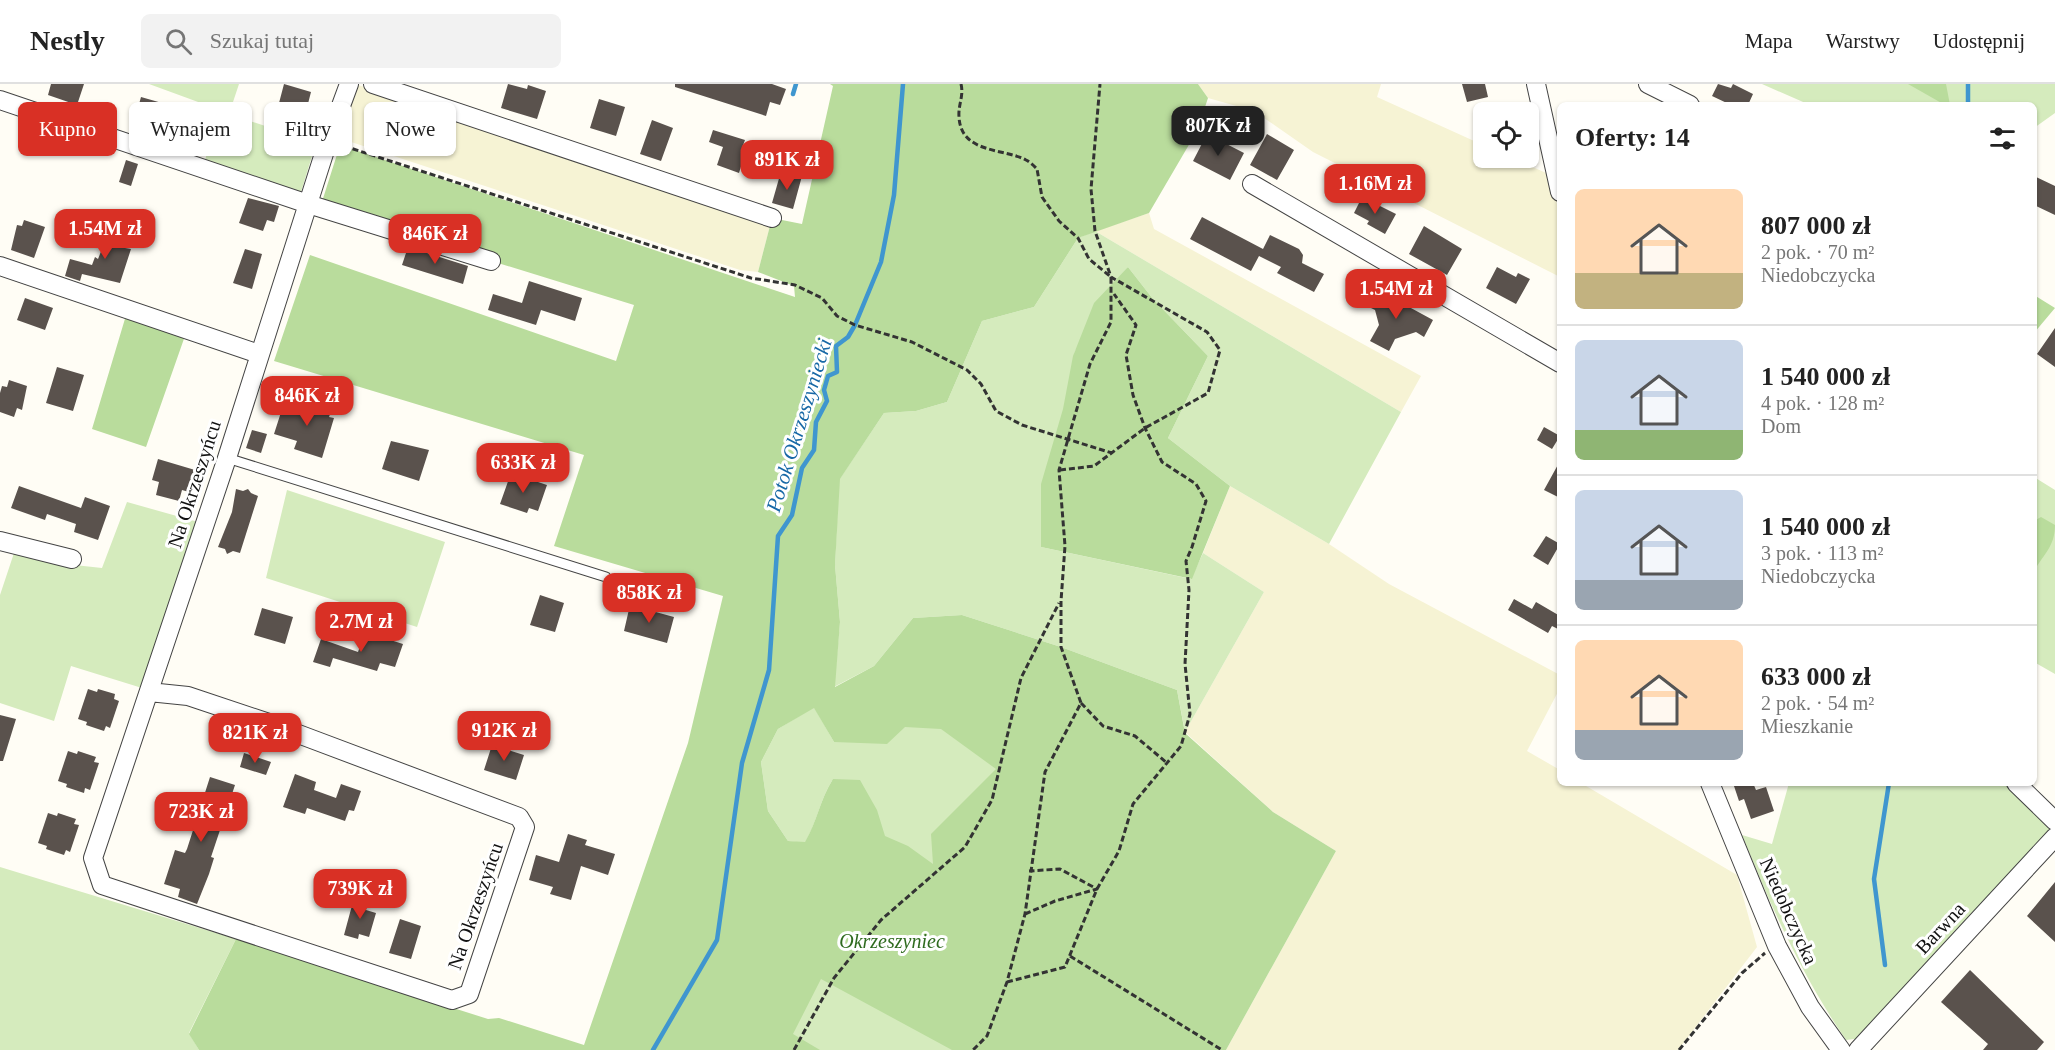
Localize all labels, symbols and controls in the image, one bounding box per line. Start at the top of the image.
search box [141,14,561,68]
text: Nestly [30,25,105,56]
icon: search [162,25,195,58]
text: Szukaj tutaj [210,28,314,53]
text: Mapa [1745,29,1793,53]
text: Warstwy [1826,29,1900,53]
text: Udostępnij [1933,29,2025,53]
chip: Kupno [18,102,117,156]
chip: Wynajem [129,102,252,156]
chip: Filtry [264,102,352,156]
chip: Nowe [364,102,456,156]
map controls [1473,102,1539,168]
button: locate [1473,102,1539,168]
pin: 807K zł [1163,106,1273,157]
text: 807K zł [1186,114,1251,136]
icon: filters [1986,122,2019,155]
text: Oferty: 14 [1575,123,1690,152]
pin: 891K zł [732,140,842,191]
text: 891K zł [755,148,820,170]
pin: 1.16M zł [1313,164,1437,215]
text: 1.16M zł [1338,172,1412,194]
pin: 1.54M zł [43,209,167,260]
text: 807 000 zł [1761,211,1871,240]
icon: home [1623,213,1695,285]
pin: 846K zł [380,214,490,265]
text: 1.54M zł [68,217,142,239]
text: 846K zł [403,222,468,244]
text: 2 pok. · 70 m² [1761,241,1874,263]
text: Niedobczycka [1761,264,1875,286]
pin: 1.54M zł [1334,269,1458,320]
text: 1.54M zł [1359,277,1433,299]
water label: Potok Okrzeszyniecki [761,335,837,516]
text: 1 540 000 zł [1761,362,1890,391]
icon: home [1623,364,1695,436]
pin: 846K zł [252,376,362,427]
text: 846K zł [275,384,340,406]
text: 4 pok. · 128 m² [1761,392,1884,414]
text: Dom [1761,415,1801,437]
street label: Na Okrzeszyńcu [163,417,226,551]
pin: 633K zł [468,443,578,494]
text: 633K zł [491,451,556,473]
text: 1 540 000 zł [1761,512,1890,541]
icon: home [1623,514,1695,586]
text: 3 pok. · 113 m² [1761,542,1883,564]
text: Niedobczycka [1761,565,1875,587]
pin: 858K zł [594,573,704,624]
text: 858K zł [617,581,682,603]
pin: 2.7M zł [306,602,416,653]
text: 2.7M zł [329,610,393,632]
text: 633 000 zł [1761,662,1871,691]
icon: home [1623,664,1695,736]
text: 2 pok. · 54 m² [1761,692,1874,714]
pin: 912K zł [449,711,559,762]
pin: 821K zł [200,713,310,764]
text: Mieszkanie [1761,715,1853,737]
text: 912K zł [472,719,537,741]
text: 821K zł [223,721,288,743]
pin: 723K zł [146,792,256,843]
text: 723K zł [169,800,234,822]
street label: Na Okrzeszyńcu [443,840,508,973]
street label: Niedobczycka [1755,854,1822,968]
pin: 739K zł [305,869,415,920]
text: 739K zł [328,877,393,899]
street label: Barwna [1911,898,1969,958]
park label: Okrzeszyniec [839,930,945,953]

